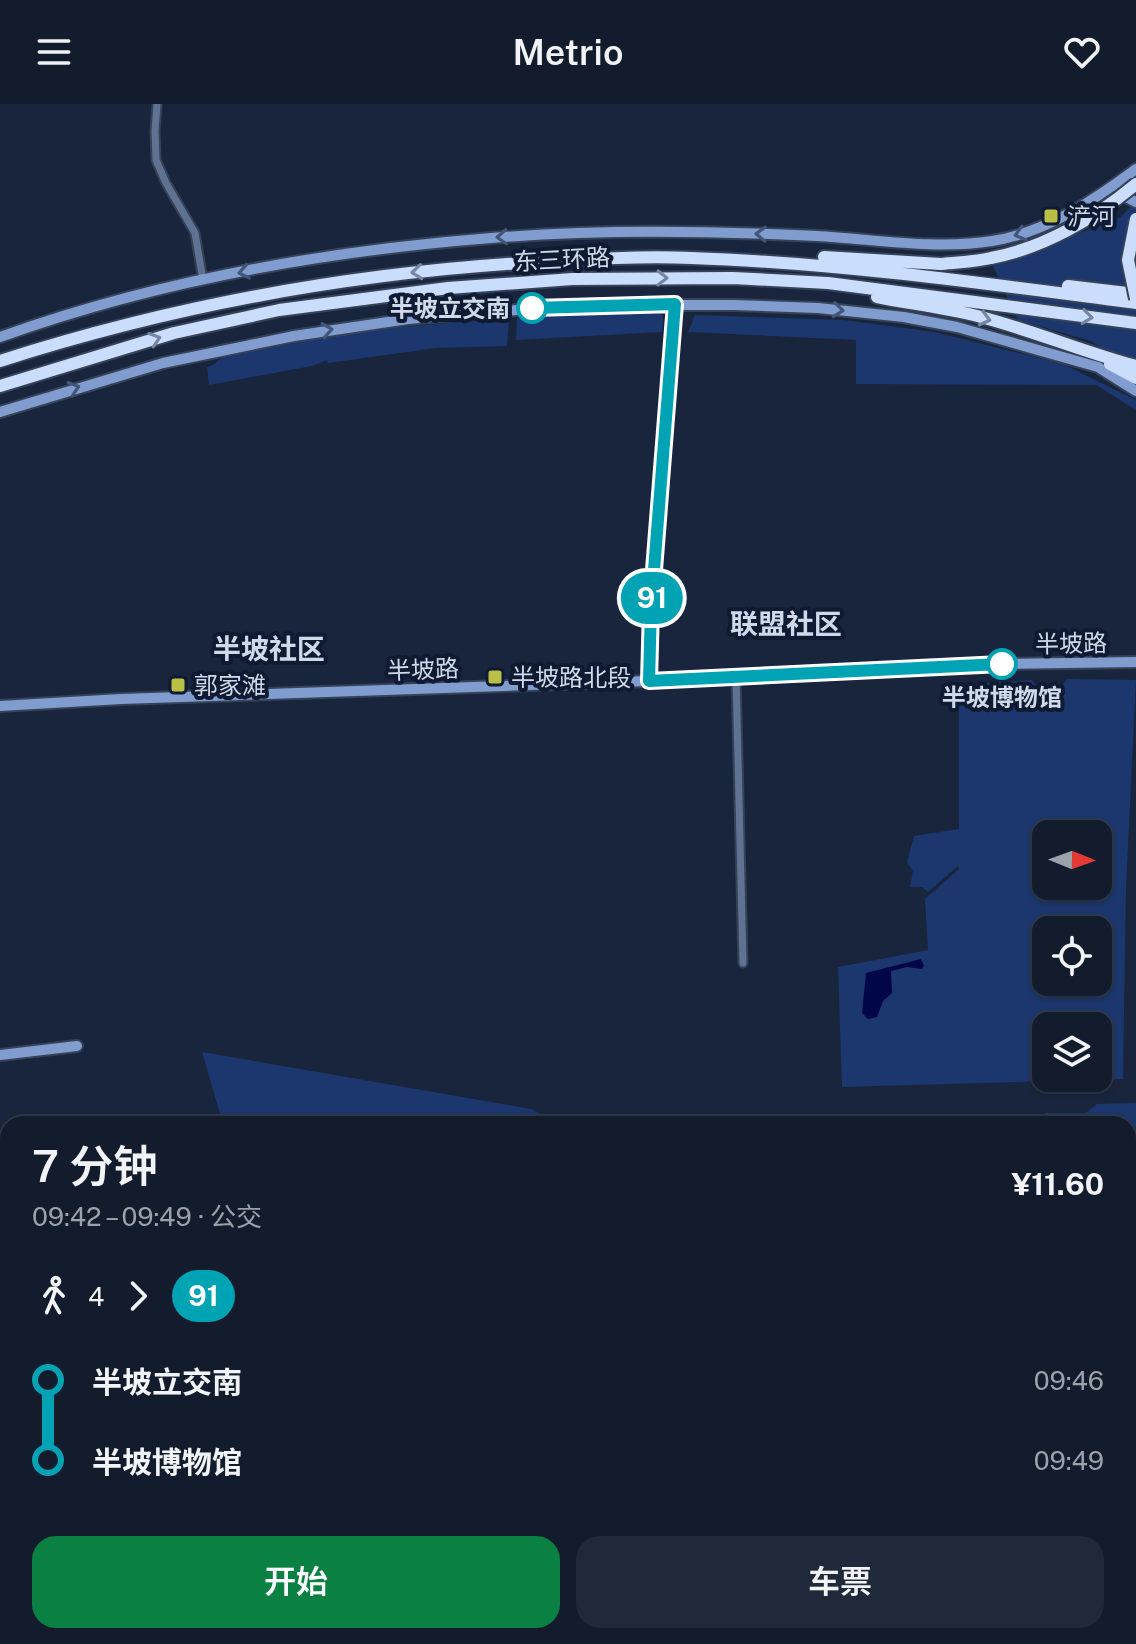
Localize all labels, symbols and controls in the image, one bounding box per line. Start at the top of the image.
icon: menu [32,30,76,74]
icon: heart [1060,30,1104,74]
text: Metrio [513,31,623,73]
place label: 浐河 [1067,202,1115,230]
marker: 浐河 [1042,207,1060,225]
one-way arrow [754,225,767,242]
one-way arrow [1013,225,1027,241]
one-way arrow [495,229,508,246]
street label: 东三环路 [513,243,611,275]
one-way arrow [238,263,251,280]
one-way arrow [410,263,423,280]
one-way arrow [656,269,669,286]
marker: 半坡立交南 [517,293,547,323]
place label: 半坡立交南 [390,294,510,322]
one-way arrow [832,301,845,318]
one-way arrow [1081,308,1094,325]
one-way arrow [978,309,992,326]
one-way arrow [321,323,334,340]
one-way arrow [147,333,161,349]
one-way arrow [67,381,81,397]
line badge: 91 [616,572,688,624]
text: 91 [637,581,667,614]
district label: 联盟社区 [730,607,842,640]
street label: 半坡路 [1035,628,1107,658]
district label: 半坡社区 [213,632,325,665]
marker: 半坡博物馆 [987,649,1017,679]
street label: 半坡路 [387,654,459,684]
place label: 半坡路北段 [511,663,631,691]
marker: 半坡路北段 [486,668,504,686]
place label: 郭家滩 [194,671,266,699]
marker: 郭家滩 [169,676,187,694]
place label: 半坡博物馆 [942,683,1062,711]
north arrow [1032,820,1112,900]
map controls [1032,820,1112,1092]
button: locate [1032,916,1112,996]
button: layers [1032,1012,1112,1092]
text: 7 分钟 [32,1140,157,1192]
text: ¥11.60 [1011,1166,1104,1202]
text: 09:42 – 09:49 · 公交 [32,1201,262,1232]
icon: walk [32,1274,76,1318]
icon: forward [116,1274,160,1318]
text: 91 [188,1279,219,1312]
text: 4 [88,1281,104,1312]
text: 半坡立交南 [92,1364,242,1400]
text: 09:46 [1034,1365,1104,1396]
text: 半坡博物馆 [92,1444,242,1480]
text: 09:49 [1034,1445,1104,1476]
button: 开始 [32,1536,560,1628]
button: 车票 [576,1536,1104,1628]

